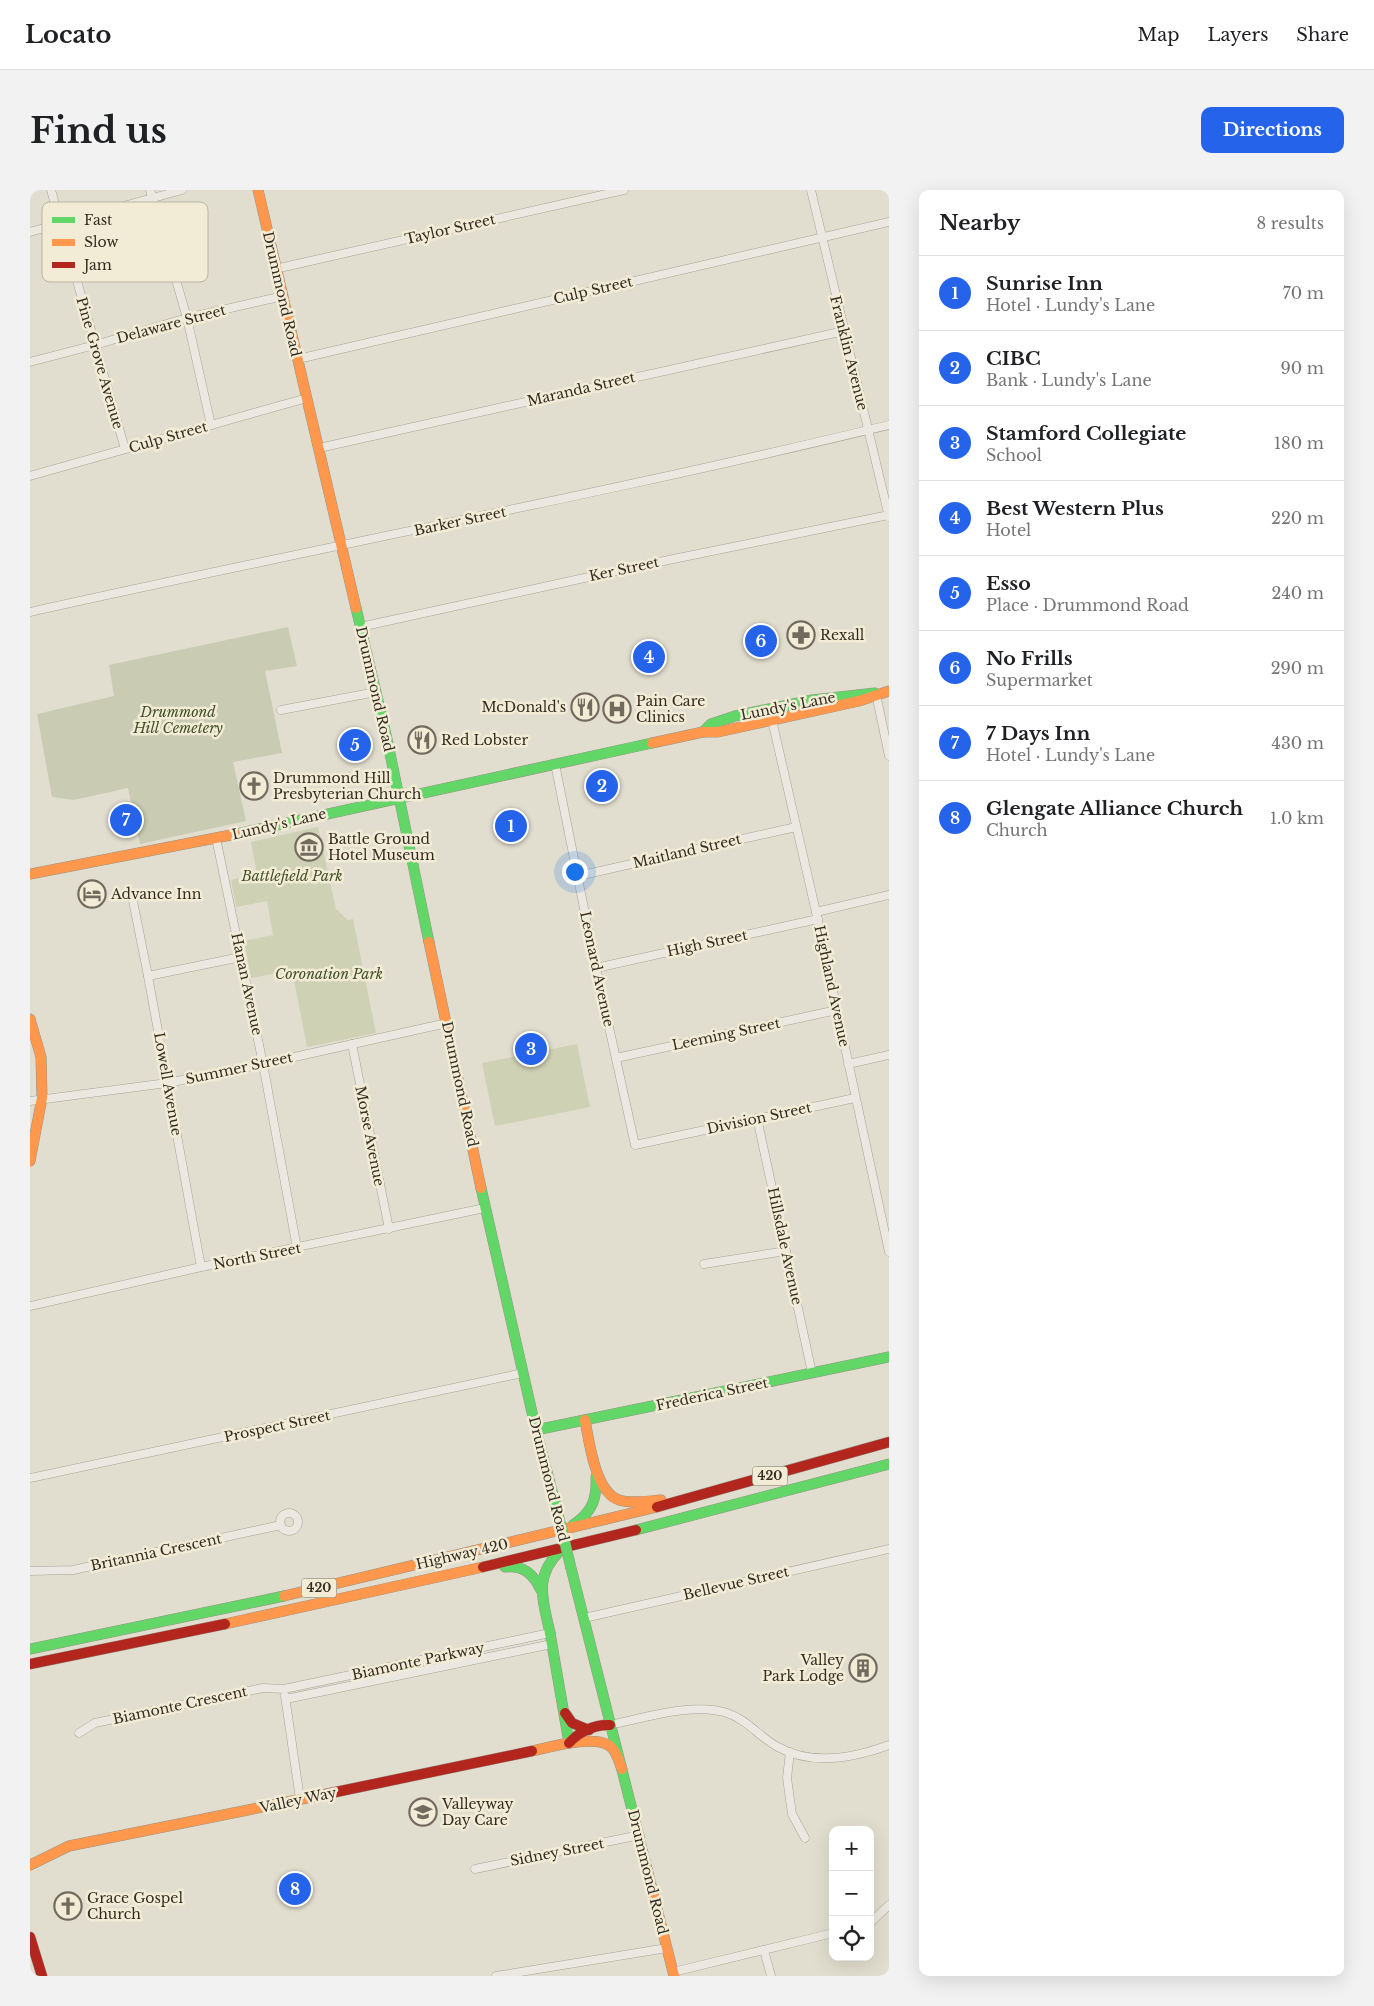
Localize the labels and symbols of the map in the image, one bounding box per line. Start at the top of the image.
legend [42,202,208,282]
street label: Taylor Street [403,210,498,248]
text: Fast [84,211,113,229]
street label: Drummond Road [259,230,305,359]
text: Slow [84,233,118,251]
text: Jam [82,256,112,274]
street label: Culp Street [552,272,635,308]
street label: Franklin Avenue [826,294,872,412]
street label: Pine Grove Avenue [73,295,127,431]
street label: Delaware Street [114,301,228,347]
street label: Maranda Street [525,368,637,410]
street label: Culp Street [127,417,210,457]
street label: Barker Street [412,502,508,540]
street label: Ker Street [587,553,661,585]
pharmacy icon: Rexall [786,620,816,650]
pin: 6 [745,622,777,660]
street label: Drummond Road [352,625,398,754]
place label: Rexall [820,626,865,644]
pin: 4 [633,638,665,676]
street label: Lundy's Lane [739,688,837,724]
restaurant icon: McDonald's [570,692,600,722]
place label: Pain Care Clinics [636,692,705,726]
hospital icon: Pain Care Clinics [602,694,632,724]
place label: McDonald's [481,698,566,716]
park label: Drummond Hill Cemetery [132,703,224,737]
restaurant icon: Red Lobster [407,725,437,755]
pin: 5 [339,726,371,764]
place label: Red Lobster [441,731,529,749]
pin: 2 [586,767,618,805]
place label: Drummond Hill Presbyterian Church [273,769,422,803]
church icon: Drummond Hill Presbyterian Church [239,771,269,801]
pin: 7 [110,801,142,839]
street label: Lundy's Lane [230,804,328,844]
pin: 1 [495,807,527,845]
place label: Battle Ground Hotel Museum [328,830,435,864]
street label: Maitland Street [631,830,744,872]
museum icon: Battle Ground Hotel Museum [294,832,324,862]
your location [562,859,588,885]
park label: Battlefield Park [241,867,342,885]
hotel icon: Advance Inn [77,879,107,909]
place label: Advance Inn [110,885,202,903]
street label: Leonard Avenue [576,910,618,1028]
street label: Highland Avenue [810,924,854,1048]
street label: High Street [665,926,750,960]
street label: Hanan Avenue [227,931,267,1037]
park label: Coronation Park [275,965,383,983]
street label: Leeming Street [670,1014,782,1054]
street label: Drummond Road [438,1020,482,1149]
pin: 3 [515,1030,547,1068]
street label: Lowell Avenue [150,1031,186,1137]
street label: Summer Street [184,1048,295,1088]
street label: Morse Avenue [351,1084,389,1188]
street label: Division Street [705,1098,814,1138]
street label: Hillsdale Avenue [764,1186,806,1306]
street label: North Street [212,1239,303,1273]
street label: Frederica Street [654,1373,770,1415]
street label: Prospect Street [222,1406,332,1446]
street label: Drummond Road [525,1415,573,1544]
road number: 420 [752,1466,788,1485]
street label: Britannia Crescent [89,1529,224,1575]
street label: Highway 420 [414,1535,510,1573]
street label: Bellevue Street [681,1562,791,1604]
road number: 420 [302,1579,336,1598]
street label: Biamonte Parkway [350,1638,486,1684]
place label: Valley Park Lodge [763,1651,844,1685]
building icon: Valley Park Lodge [848,1653,878,1683]
street label: Biamonte Crescent [111,1682,250,1728]
street label: Valley Way [257,1783,338,1817]
place label: Valleyway Day Care [441,1795,514,1829]
school or university icon: Valleyway Day Care [408,1797,438,1827]
street label: Drummond Road [624,1808,672,1937]
street label: Sidney Street [508,1834,606,1870]
pin: 8 [279,1870,311,1908]
place label: Grace Gospel Church [87,1889,183,1923]
church icon: Grace Gospel Church [53,1891,83,1921]

